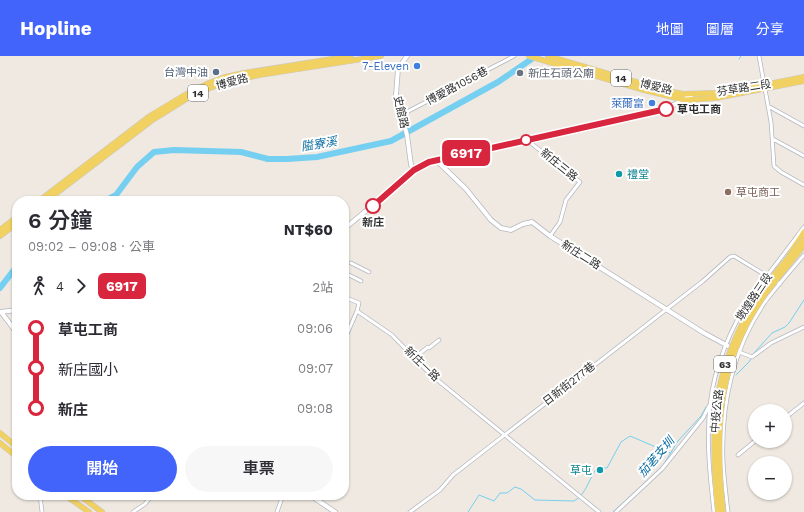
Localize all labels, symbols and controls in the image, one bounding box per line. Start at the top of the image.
text: Hopline [20,17,92,40]
text: 地圖 [656,21,684,37]
text: 圖層 [706,21,734,37]
text: 分享 [756,21,784,37]
place label: 7-Eleven [362,60,409,73]
marker: 7-Eleven [412,61,422,71]
street label: 博愛路1056巷 [424,64,490,108]
place label: 台灣中油 [164,66,208,79]
marker: 台灣中油 [211,67,221,77]
place label: 新庄石頭公廟 [528,67,594,80]
marker: 新庄石頭公廟 [515,68,525,78]
road number: 14 [611,70,631,86]
street label: 博愛路 [214,71,250,93]
street label: 博愛路 [638,77,674,97]
street label: 芬草路二段 [716,77,772,99]
road number: 14 [188,85,208,101]
street label: 史館路 [391,94,411,130]
place label: 萊爾富 [611,97,644,110]
marker: 萊爾富 [647,98,657,108]
marker: 草屯工商 [658,101,674,117]
place label: 草屯工商 [677,103,721,116]
water label: 隘寮溪 [300,134,340,154]
unlabelled marker [520,134,532,146]
line badge: 6917 [438,140,494,166]
text: 6917 [450,145,482,161]
street label: 新庄三路 [538,146,580,184]
place label: 禮堂 [627,168,649,181]
marker: 禮堂 [614,169,624,179]
place label: 草屯商工 [736,186,780,199]
marker: 草屯商工 [723,187,733,197]
marker: 新庄 [365,198,381,214]
text: 6 分鐘 [28,208,92,233]
place label: 新庄 [362,216,384,229]
text: NT$60 [284,221,333,239]
street label: 新庄二路 [559,238,603,272]
text: 09:02 – 09:08 · 公車 [28,239,155,254]
street label: 墩煌路三段 [733,271,775,323]
icon: walk [28,275,50,297]
icon: forward [70,275,92,297]
text: 6917 [106,278,138,294]
text: 4 [56,279,64,294]
text: 2站 [312,280,333,295]
text: 草屯工商 [58,321,118,339]
text: 09:06 [297,321,333,336]
street label: 新庄一路 [402,344,442,384]
road number: 63 [714,356,736,372]
street label: 日新街277巷 [540,360,598,408]
text: 新庄國小 [58,361,118,379]
text: 09:07 [298,361,333,376]
street label: 中投公路 [708,388,726,434]
text: 新庄 [58,401,88,419]
text: 09:08 [297,401,333,416]
map controls [748,404,792,500]
button: + [748,404,792,448]
water label: 茄荖支圳 [635,433,678,480]
button: 開始 [28,446,177,492]
button: 車票 [185,446,333,492]
button: − [748,456,792,500]
place label: 草屯 [570,464,592,477]
marker: 草屯 [595,465,605,475]

